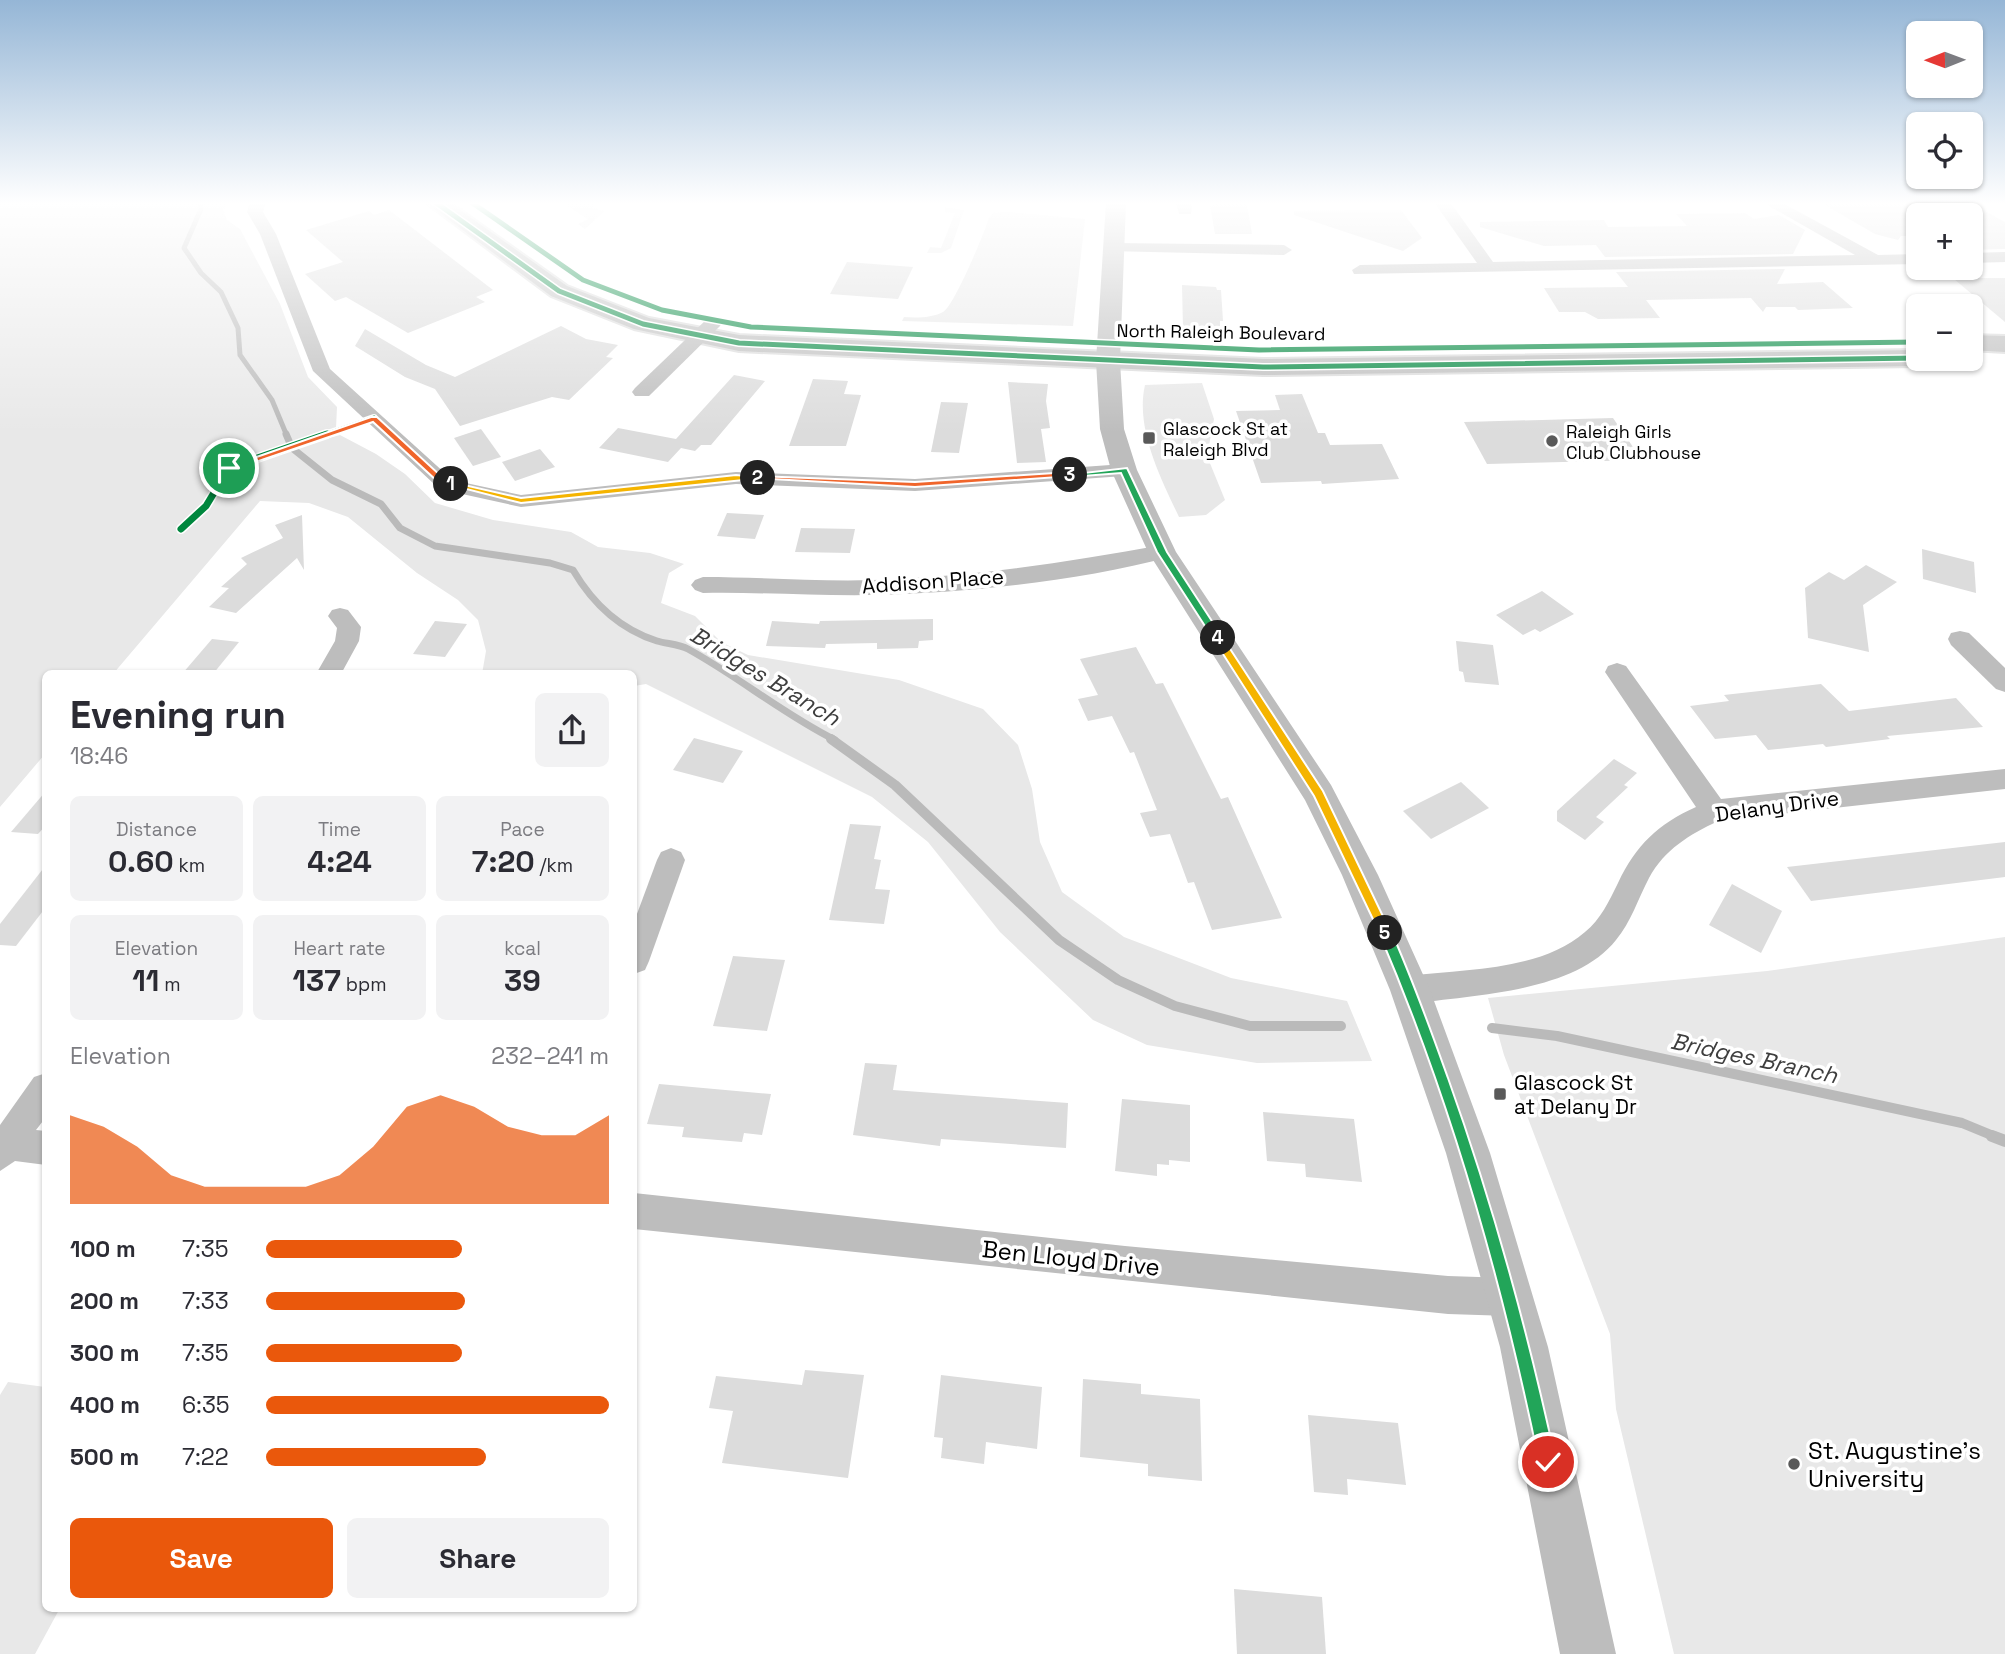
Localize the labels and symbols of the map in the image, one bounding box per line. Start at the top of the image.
north arrow [1906,21,1983,98]
street label: North Raleigh Boulevard [1116,319,1326,345]
place label: Glascock St at Raleigh Blvd [1163,417,1288,461]
place label: Raleigh Girls Club Clubhouse [1566,420,1701,464]
marker: Glascock St at Raleigh Blvd [1141,430,1157,446]
marker: Raleigh Girls Club Clubhouse [1544,433,1560,449]
pin [199,438,259,498]
pin: 3 [1052,458,1088,492]
pin: 2 [740,461,776,496]
pin: 1 [434,466,468,502]
street label: Addison Place [861,563,1005,599]
water label: Bridges Branch [685,620,846,733]
pin: 4 [1200,620,1236,656]
street label: Delany Drive [1713,784,1841,828]
pin: 5 [1368,916,1402,950]
water label: Bridges Branch [1668,1026,1841,1090]
place label: Glascock St at Delany Dr [1514,1069,1637,1120]
marker: Glascock St at Delany Dr [1492,1086,1508,1102]
street label: Ben Lloyd Drive [981,1233,1161,1283]
pin [1518,1432,1578,1492]
place label: St. Augustine's University [1808,1435,1981,1494]
marker: St. Augustine's University [1786,1456,1802,1472]

